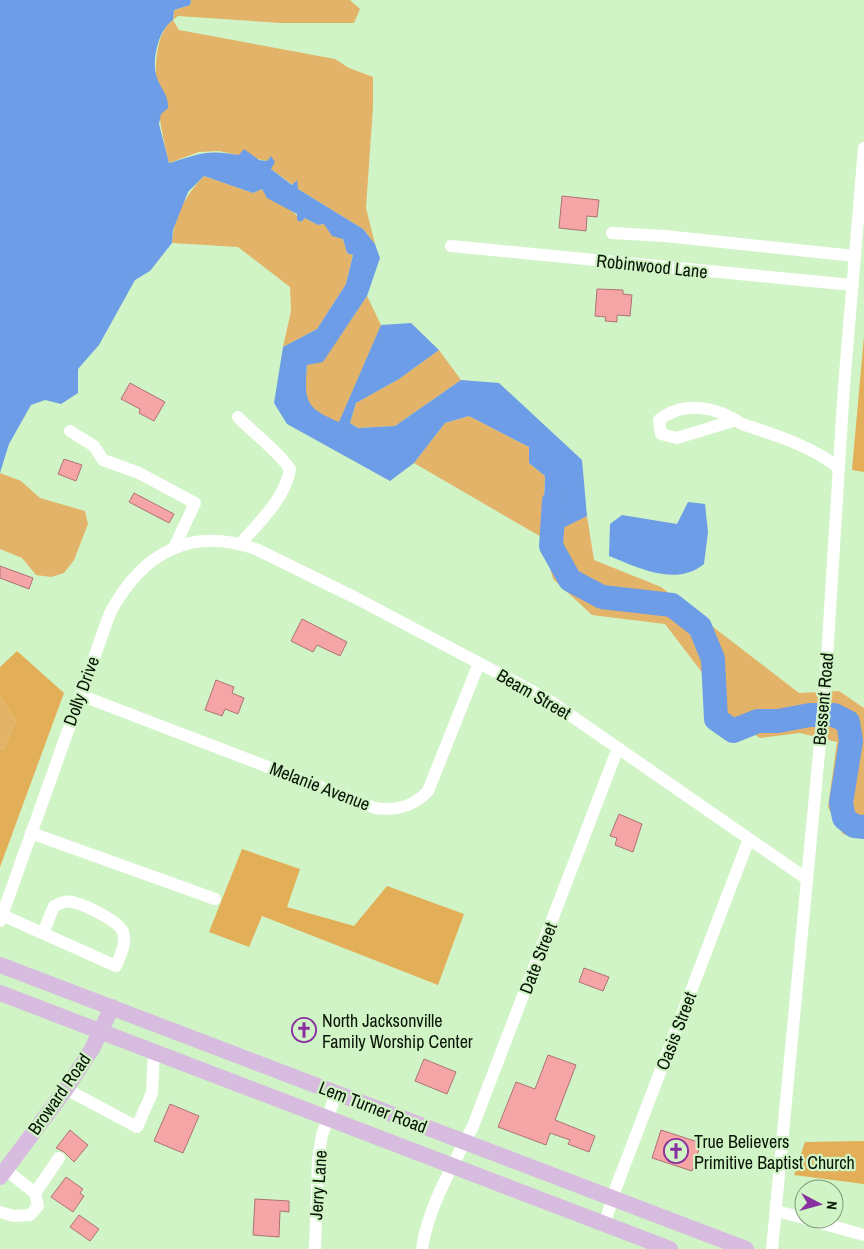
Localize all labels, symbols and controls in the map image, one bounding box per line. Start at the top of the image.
street label: Robinwood Lane [595,248,709,284]
street label: Bessent Road [807,652,839,746]
street label: Dolly Drive [57,653,105,729]
street label: Beam Street [492,663,576,725]
street label: Melanie Avenue [266,755,374,817]
street label: Date Street [513,919,563,997]
street label: Oasis Street [650,988,702,1074]
place label: North Jacksonville Family Worship Center [322,1008,473,1054]
church icon: North Jacksonville Family Worship Center [291,1017,317,1043]
street label: Broward Road [22,1048,96,1140]
street label: Lem Turner Road [315,1075,431,1139]
place label: True Believers Primitive Baptist Church [694,1129,855,1175]
church icon: True Believers Primitive Baptist Church [663,1138,689,1164]
street label: Jerry Lane [303,1149,333,1221]
north arrow [794,1179,844,1229]
text: N [823,1200,841,1210]

